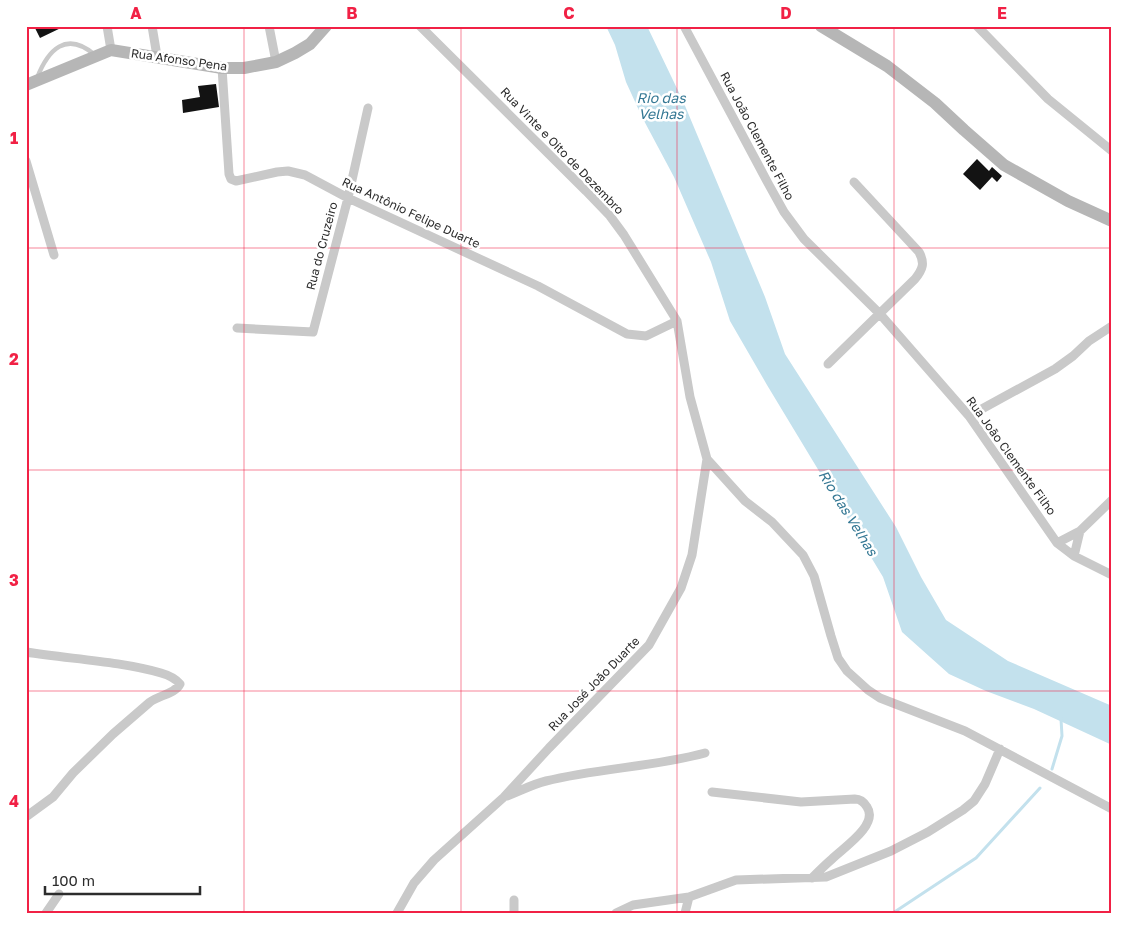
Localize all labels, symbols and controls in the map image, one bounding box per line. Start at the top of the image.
text: A [130,3,142,23]
text: B [346,3,358,23]
text: C [563,3,575,23]
text: D [780,3,792,23]
text: E [997,3,1007,23]
street label: Rua Afonso Pena [130,45,228,74]
street label: Rua João Clemente Filho [717,69,798,202]
street label: Rua Vinte e Oito de Dezembro [498,84,627,217]
water label: Rio das Velhas [636,89,686,122]
text: 1 [10,128,18,148]
street label: Rua Antônio Felipe Duarte [340,174,483,251]
street label: Rua do Cruzeiro [303,200,340,292]
text: 2 [9,349,19,369]
street label: Rua João Clemente Filho [963,393,1060,518]
water label: Rio das Velhas [815,467,882,559]
text: 3 [9,570,19,590]
street label: Rua José João Duarte [545,633,643,734]
text: 4 [9,791,19,811]
scale bar [45,864,200,896]
text: 100 m [52,871,95,889]

